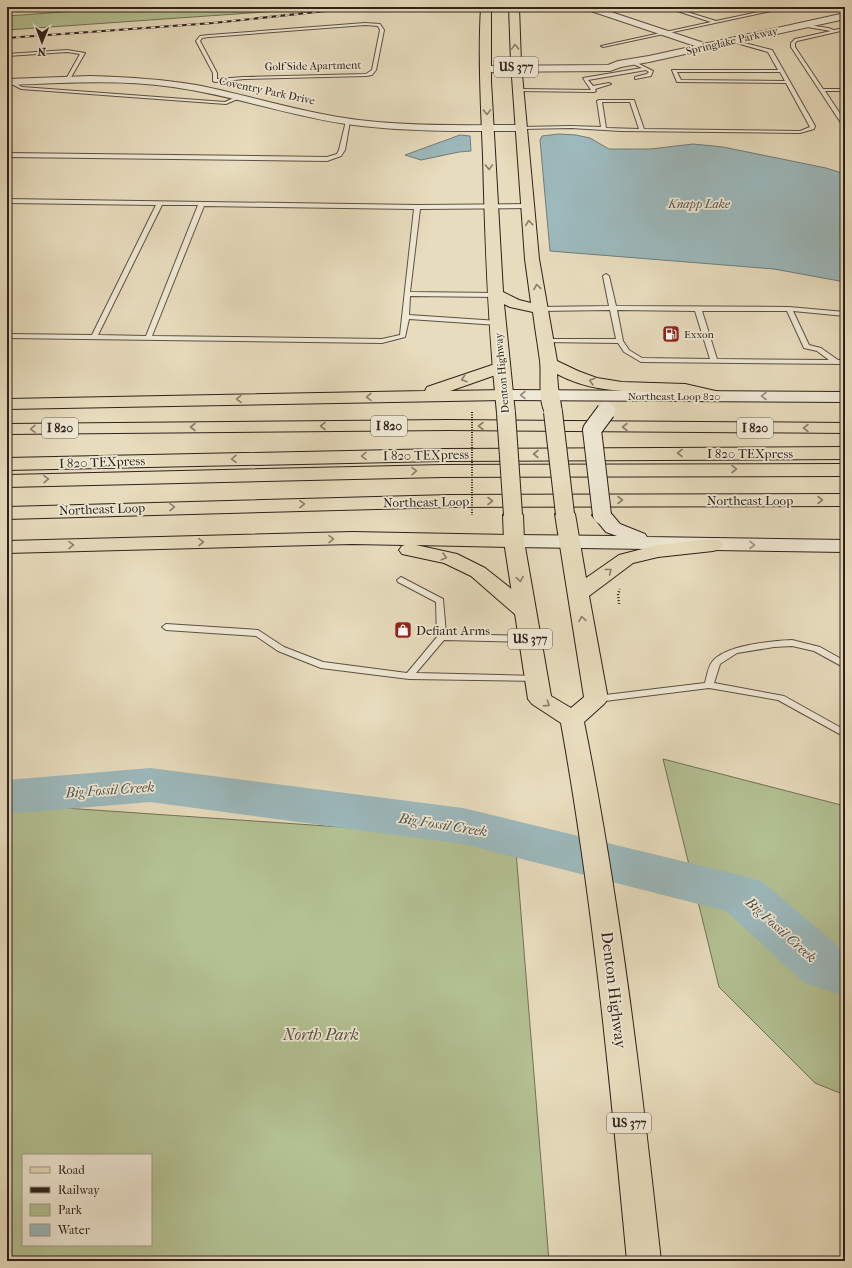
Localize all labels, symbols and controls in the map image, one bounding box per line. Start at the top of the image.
north arrow [22,22,62,62]
street label: Springlake Parkway [685,24,780,58]
one-way arrow [511,44,519,50]
text: N [37,45,46,58]
road number: US 377 [494,57,538,77]
street label: Golf Side Apartment [265,59,361,73]
street label: Coventry Park Drive [218,74,317,108]
one-way arrow [483,109,492,115]
one-way arrow [485,164,494,170]
water label: Knapp Lake [667,197,731,211]
one-way arrow [525,220,534,226]
one-way arrow [533,284,541,290]
fuel station icon: Exxon [661,324,681,344]
place label: Exxon [684,328,715,341]
street label: Denton Highway [492,331,512,414]
one-way arrow [460,374,467,383]
one-way arrow [589,377,596,386]
street label: Northeast Loop 820 [628,390,720,403]
one-way arrow [520,391,526,399]
one-way arrow [761,392,767,401]
one-way arrow [366,393,372,401]
one-way arrow [236,395,242,404]
road number: I 820 [371,416,407,436]
road number: I 820 [42,418,78,438]
road number: I 820 [737,418,773,438]
one-way arrow [320,422,326,430]
one-way arrow [478,422,484,430]
one-way arrow [190,423,196,431]
one-way arrow [622,423,628,431]
one-way arrow [803,424,809,432]
one-way arrow [30,425,36,433]
street label: I 820 TEXpress [707,446,793,461]
street label: I 820 TEXpress [383,447,469,463]
one-way arrow [677,449,683,457]
one-way arrow [533,450,539,458]
one-way arrow [361,452,367,460]
street label: I 820 TEXpress [59,453,145,471]
one-way arrow [231,455,237,463]
one-way arrow [731,465,737,473]
one-way arrow [411,467,417,475]
one-way arrow [43,475,49,484]
street label: Northeast Loop [707,493,793,508]
street label: Northeast Loop [383,494,469,510]
one-way arrow [617,496,623,504]
one-way arrow [817,496,823,504]
one-way arrow [487,497,493,505]
street label: Northeast Loop [59,500,145,518]
one-way arrow [299,500,305,508]
one-way arrow [169,503,175,512]
one-way arrow [328,535,334,543]
one-way arrow [198,538,204,546]
one-way arrow [68,541,74,549]
one-way arrow [749,541,755,549]
one-way arrow [441,552,447,560]
one-way arrow [605,569,612,576]
one-way arrow [515,576,524,582]
one-way arrow [578,616,587,622]
shop icon: Defiant Arms [393,620,413,640]
place label: Defiant Arms [416,623,490,638]
road number: US 377 [508,629,552,649]
one-way arrow [543,699,550,707]
water label: Big Fossil Creek [64,778,155,802]
water label: Big Fossil Creek [397,809,488,840]
water label: Big Fossil Creek [741,893,820,966]
street label: Denton Highway [597,930,631,1050]
park label: North Park [282,1025,359,1044]
road number: US 377 [607,1113,651,1133]
legend [22,1154,152,1246]
text: Road [58,1163,85,1177]
text: Railway [58,1183,100,1197]
text: Park [58,1203,83,1217]
text: Water [57,1223,91,1237]

